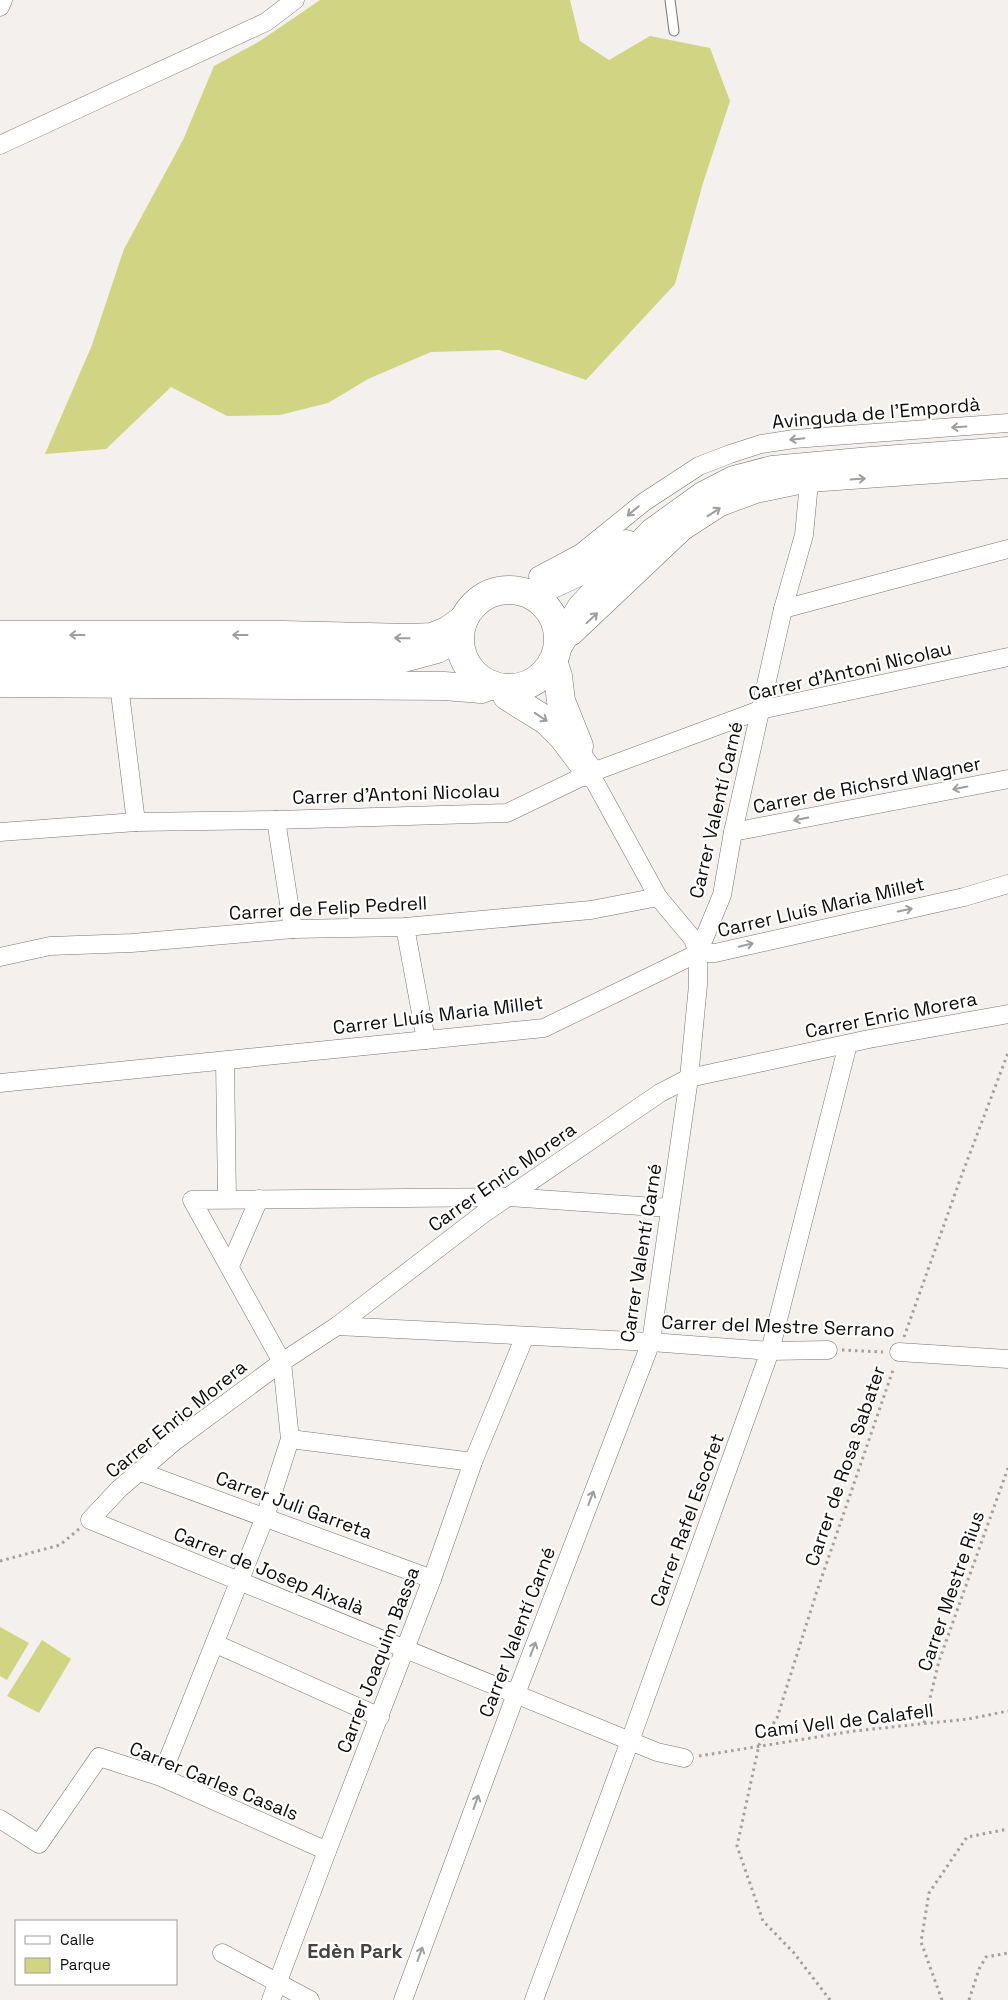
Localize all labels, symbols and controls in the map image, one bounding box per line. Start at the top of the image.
street label: Avinguda de l'Empordà [771,391,981,435]
one-way arrow [952,422,968,432]
one-way arrow [790,434,806,444]
one-way arrow [850,475,866,484]
one-way arrow [627,505,640,516]
one-way arrow [707,506,721,517]
one-way arrow [586,612,598,624]
one-way arrow [70,630,86,640]
one-way arrow [232,630,248,640]
one-way arrow [395,633,411,642]
street label: Carrer d'Antoni Nicolau [746,635,954,707]
one-way arrow [534,712,548,722]
street label: Carrer Valentí Carné [683,719,749,901]
street label: Carrer de Richsrd Wagner [751,751,983,819]
street label: Carrer d'Antoni Nicolau [292,778,500,810]
one-way arrow [953,784,969,793]
one-way arrow [793,815,809,825]
street label: Carrer Lluís Maria Millet [715,871,927,943]
street label: Carrer de Felip Pedrell [228,890,428,926]
one-way arrow [897,905,913,914]
one-way arrow [738,940,754,949]
street label: Carrer Enric Morera [803,986,979,1044]
street label: Carrer Lluís Maria Millet [331,990,545,1040]
street label: Carrer Enric Morera [423,1117,581,1237]
street label: Carrer Valentí Carné [615,1162,667,1344]
street label: Carrer del Mestre Serrano [661,1309,895,1343]
street label: Carrer Enric Morera [100,1354,252,1484]
street label: Carrer de Rosa Sabater [799,1363,891,1569]
street label: Carrer Rafel Escofet [644,1430,730,1610]
street label: Carrer Juli Garreta [212,1465,376,1545]
one-way arrow [587,1491,596,1506]
street label: Carrer Mestre Rius [912,1508,990,1674]
street label: Carrer de Josep Aixalà [170,1521,368,1621]
street label: Carrer Valentí Carné [473,1543,561,1721]
street label: Carrer Joaquim Bassa [331,1563,425,1757]
one-way arrow [529,1642,538,1658]
street label: Camí Vell de Calafell [753,1698,935,1744]
street label: Carrer Carles Casals [126,1736,302,1826]
one-way arrow [472,1794,481,1810]
legend [15,1920,178,1985]
text: Calle [60,1930,95,1949]
district label: Edèn Park [307,1938,403,1964]
one-way arrow [416,1947,425,1962]
text: Parque [60,1955,111,1974]

